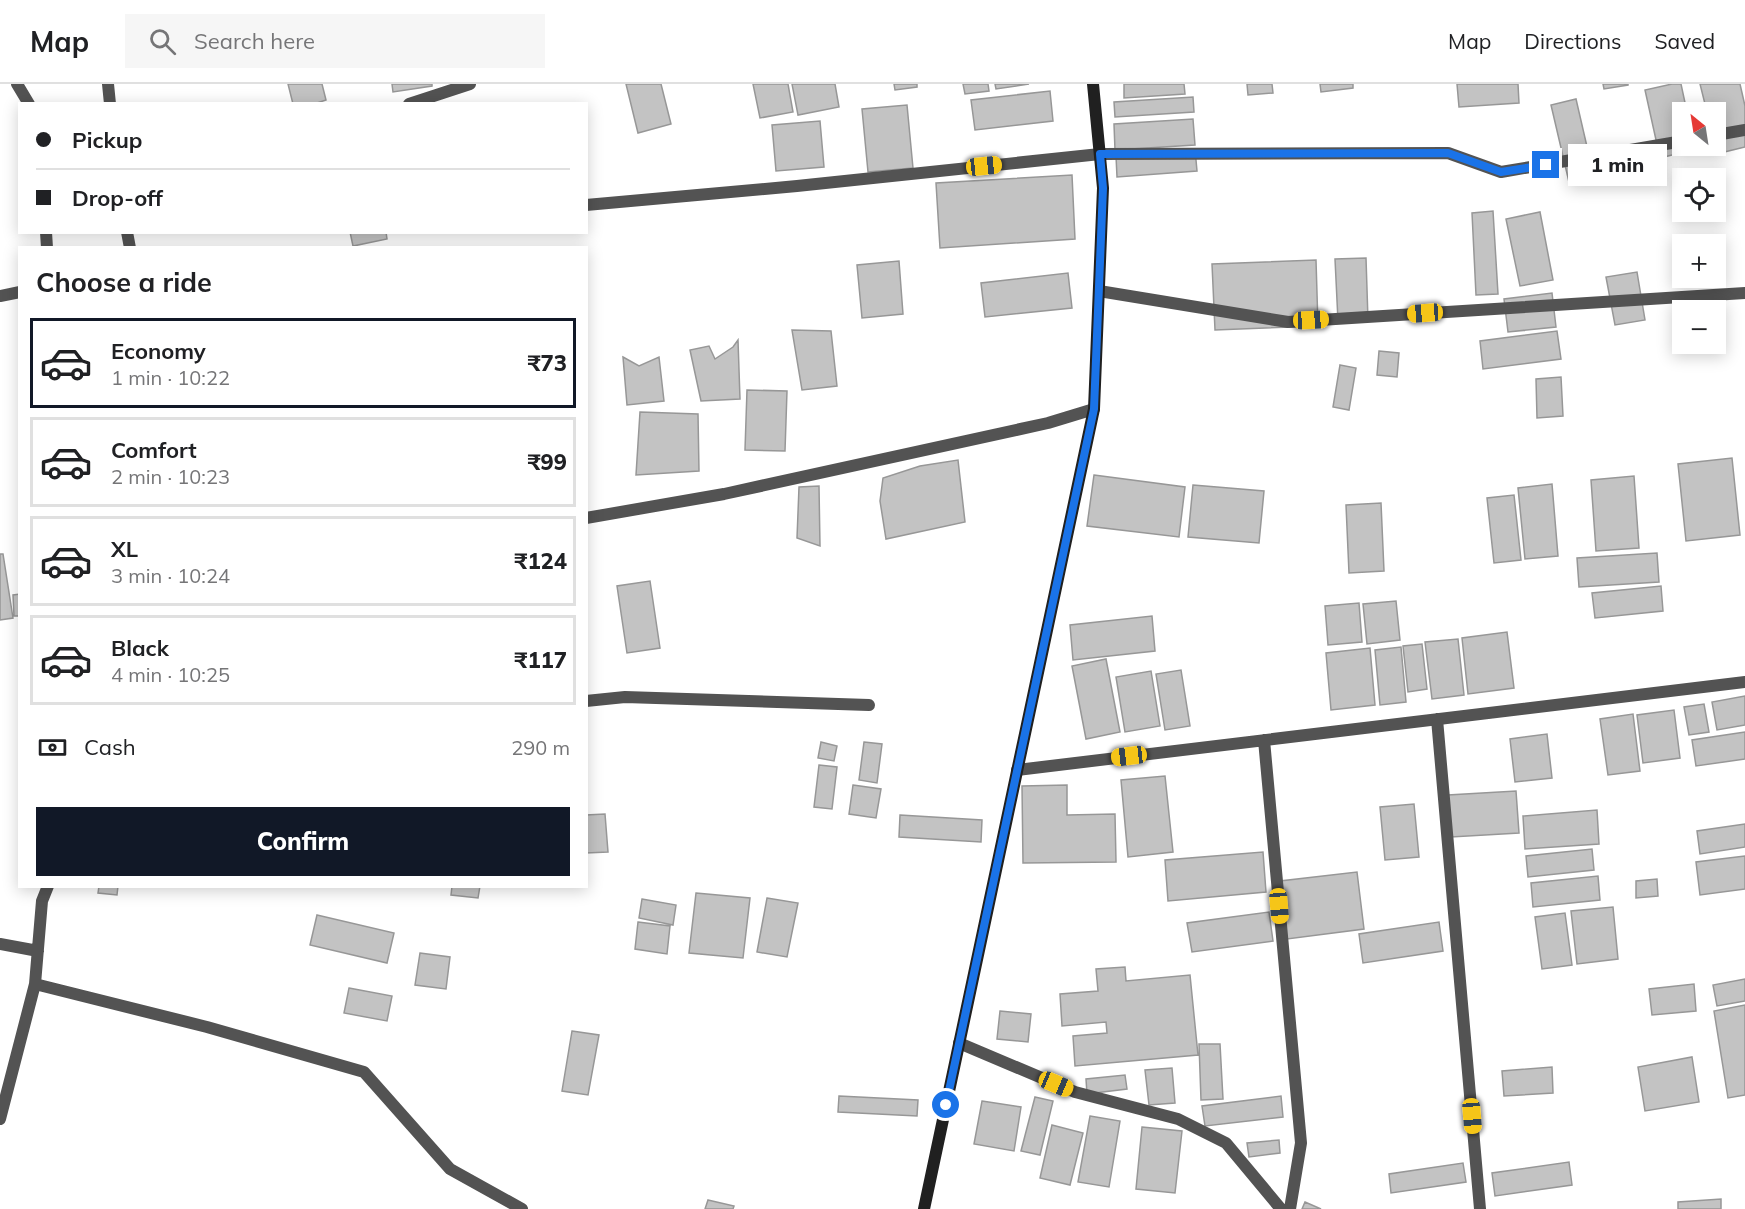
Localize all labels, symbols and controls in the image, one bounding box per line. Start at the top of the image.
search box [125,14,545,68]
text: Map [30,24,89,59]
icon: search [146,25,179,58]
text: Search here [194,27,315,55]
text: Map [1448,28,1491,54]
text: Directions [1524,28,1621,54]
text: Saved [1654,28,1715,54]
north arrow [1672,102,1726,156]
map controls [1672,102,1726,354]
text: Pickup [72,126,142,154]
callout: 1 min [1567,144,1666,186]
route end [1532,151,1559,178]
text: 1 min [1591,152,1644,177]
car [965,155,1003,177]
button: locate [1672,168,1726,222]
text: Drop-off [72,184,163,212]
button: + [1672,234,1726,288]
text: Choose a ride [36,265,212,299]
button: − [1672,300,1726,354]
car [1406,303,1444,323]
car [1293,310,1329,330]
icon: car [39,336,93,390]
text: Economy [111,337,206,365]
text: ₹73 [527,349,567,377]
text: 1 min · 10:22 [111,365,230,390]
icon: car [39,435,93,489]
text: Comfort [111,436,197,464]
text: ₹99 [527,448,567,476]
text: 2 min · 10:23 [111,464,230,489]
icon: car [39,534,93,588]
text: XL [111,535,138,563]
text: ₹124 [514,547,567,575]
text: 3 min · 10:24 [111,563,230,588]
icon: car [39,633,93,687]
text: Black [111,634,169,662]
text: ₹117 [514,646,567,674]
text: 4 min · 10:25 [111,662,230,687]
icon: cash [36,731,69,764]
text: Cash [84,733,136,761]
text: 290 m [511,735,570,760]
car [1110,745,1148,767]
button: Confirm [36,807,570,876]
car [1268,887,1290,925]
car [1036,1069,1076,1099]
route start [932,1091,959,1118]
car [1461,1097,1483,1135]

